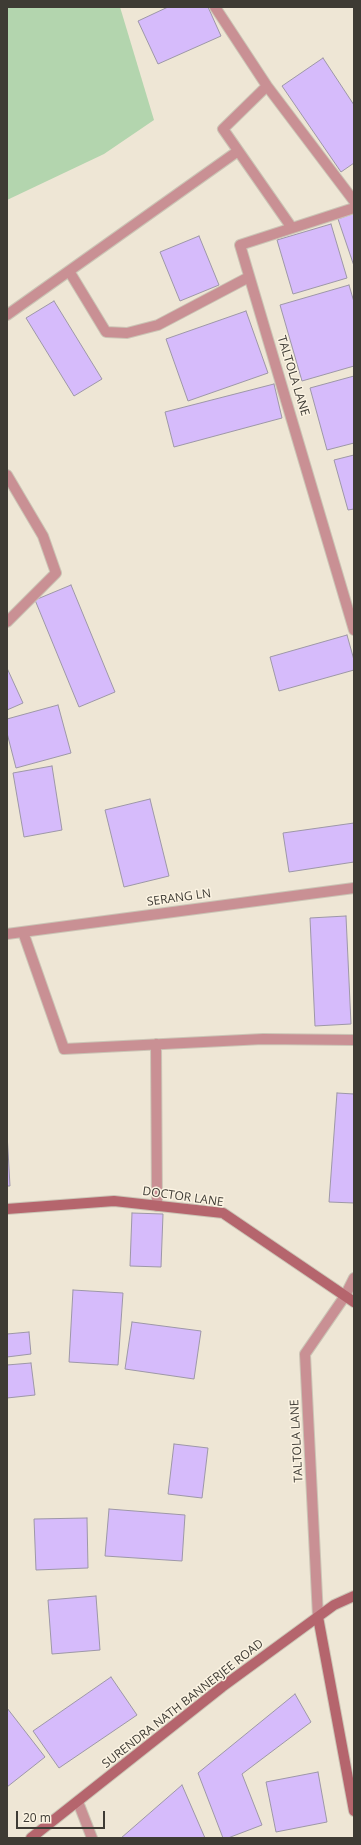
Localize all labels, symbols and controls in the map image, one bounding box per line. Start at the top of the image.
street label: TALTOLA LANE [274,334,312,418]
street label: SERANG LN [146,886,212,910]
street label: DOCTOR LANE [142,1184,224,1210]
street label: TALTOLA LANE [288,1399,306,1483]
street label: SURENDRA NATH BANNERJEE ROAD [100,1637,266,1771]
scale bar [18,1803,107,1829]
text: 20 m [23,1809,51,1826]

